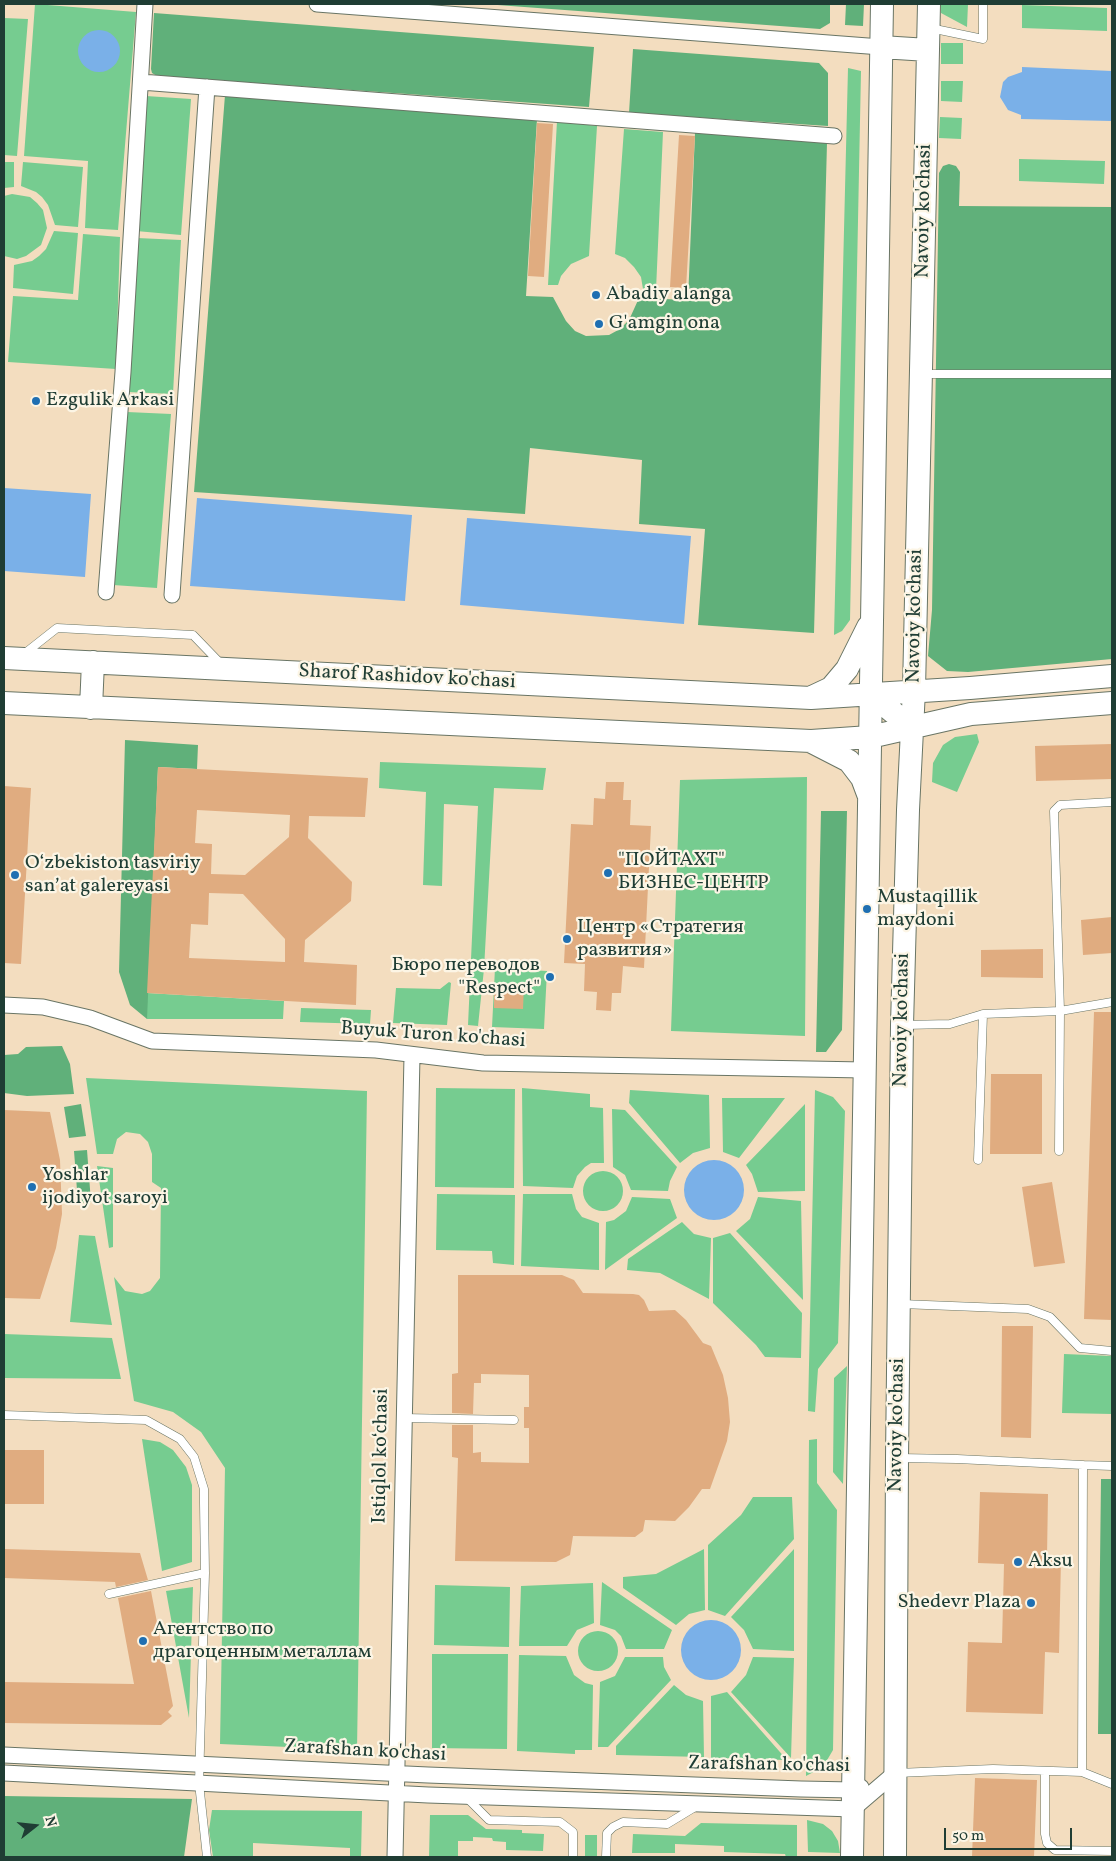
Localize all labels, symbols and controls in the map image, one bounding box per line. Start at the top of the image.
street label: Navoiy ko'chasi [912,144,938,278]
place label: Abadiy alanga [606,283,731,307]
marker: Abadiy alanga [590,289,602,301]
place label: G'amgin ona [609,312,720,336]
marker: G'amgin ona [593,318,605,330]
place label: Ezgulik Arkasi [46,389,174,413]
marker: Ezgulik Arkasi [30,395,42,407]
street label: Navoiy ko'chasi [903,549,929,683]
street label: Sharof Rashidov ko'chasi [298,660,516,696]
place label: "ПОЙТАХТ" БИЗНЕС-ЦЕНТР [618,849,769,896]
place label: Oʻzbekiston tasviriy sanʼat galereyasi [25,852,201,899]
marker: "ПОЙТАХТ" БИЗНЕС-ЦЕНТР [602,867,614,879]
marker: Oʻzbekiston tasviriy sanʼat galereyasi [9,869,21,881]
place label: Mustaqillik maydoni [877,886,978,933]
marker: Mustaqillik maydoni [861,903,873,915]
place label: Центр «Стратегия развития» [577,916,744,963]
marker: Центр «Стратегия развития» [561,933,573,945]
street label: Navoiy ko'chasi [890,953,916,1087]
place label: Бюро переводов "Respect" [392,954,540,1001]
marker: Бюро переводов "Respect" [544,971,556,983]
street label: Buyuk Turon ko'chasi [340,1018,526,1054]
place label: Yoshlar ijodiyot saroyi [42,1164,168,1211]
marker: Yoshlar ijodiyot saroyi [26,1181,38,1193]
street label: Navoiy ko'chasi [885,1358,911,1492]
street label: Istiqlol ko‘chasi [369,1388,395,1524]
place label: Aksu [1028,1550,1073,1574]
marker: Aksu [1012,1556,1024,1568]
place label: Shedevr Plaza [898,1591,1021,1615]
marker: Shedevr Plaza [1025,1597,1037,1609]
place label: Агентство по драгоценным металлам [153,1618,372,1665]
marker: Агентство по драгоценным металлам [137,1635,149,1647]
street label: Zarafshan ko'chasi [283,1736,447,1768]
street label: Zarafshan ko'chasi [688,1753,850,1779]
north arrow [10,1801,60,1851]
text: N [39,1814,60,1829]
scale bar [946,1818,1074,1850]
text: 50 m [952,1826,984,1847]

